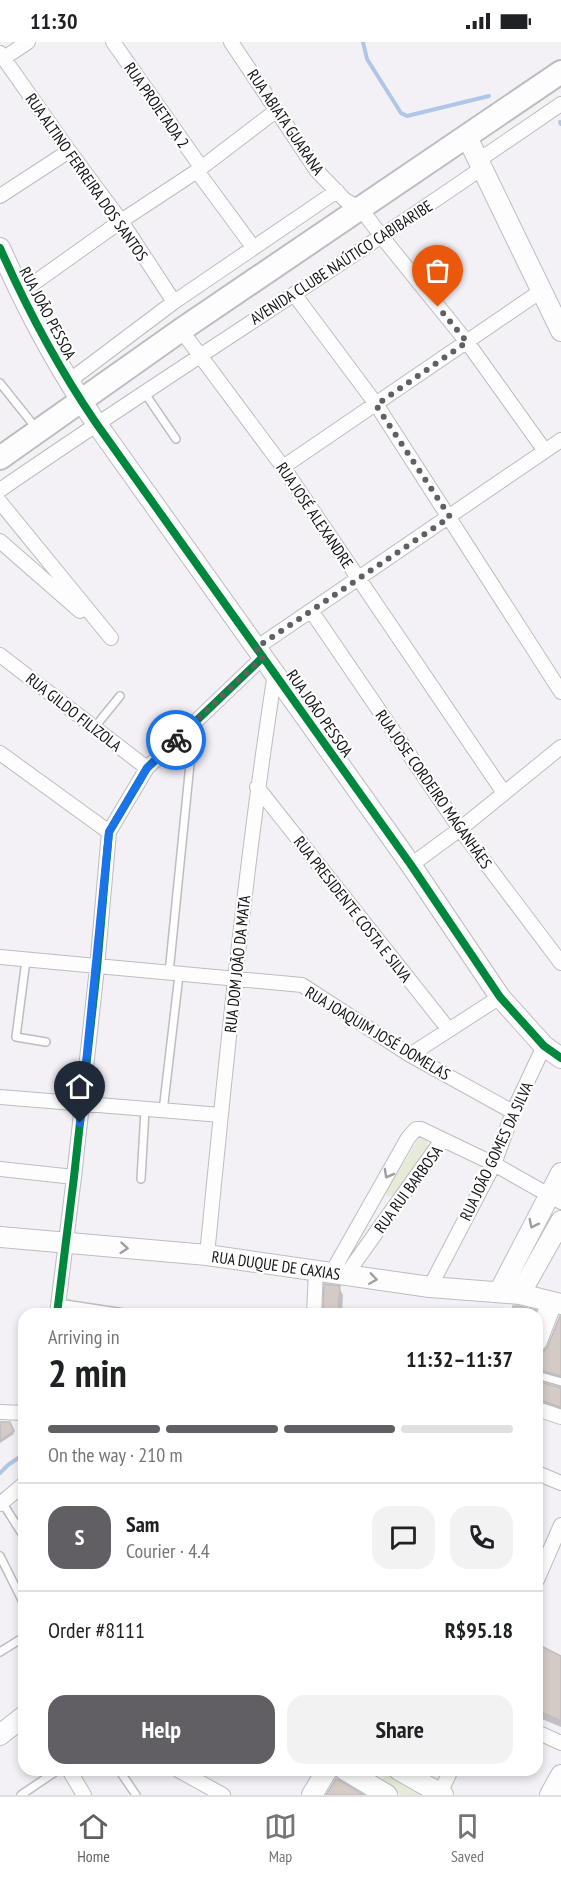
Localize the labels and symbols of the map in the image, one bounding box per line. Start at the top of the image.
street label: RUA PROJETADA 2 [120,58,194,152]
street label: RUA ABIATA GUARANA [243,65,329,179]
street label: RUA ALTINO FERREIRA DOS SANTOS [21,89,153,265]
street label: AVENIDA CLUBE NAÚTICO CABIBARIBE [246,195,436,328]
pin [412,245,463,307]
street label: RUA JOÃO PESSOA [15,263,81,363]
street label: RUA JOSÉ ALEXANDRE [272,458,358,572]
street label: RUA JOÃO PESSOA [283,666,358,761]
street label: RUA GILDO FILIZOLA [22,668,126,756]
street label: RUA JOSE CORDEIRO MAGANHÃES [371,706,497,872]
courier [146,710,206,770]
street label: RUA PRESIDENTE COSTA E SILVA [290,832,417,986]
street label: RUA DOM JOÃO DA MATA [220,894,254,1034]
street label: RUA JOAQUIM JOSÉ DOMELAS [302,982,454,1084]
pin [54,1061,105,1123]
street label: RUA JOÃO GOMES DA SILVA [455,1078,537,1224]
street label: RUA RUI BARBOSA [370,1141,447,1237]
one-way arrow [384,1168,395,1178]
one-way arrow [529,1218,541,1229]
one-way arrow [119,1241,128,1254]
street label: RUA DUQUE DE CAXIAS [210,1246,342,1284]
one-way arrow [369,1273,378,1285]

